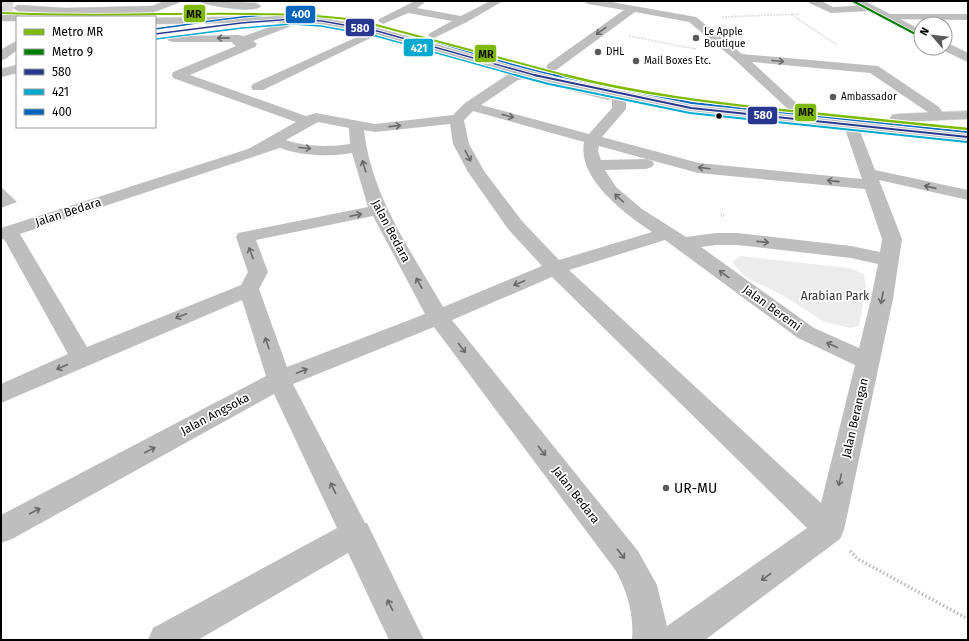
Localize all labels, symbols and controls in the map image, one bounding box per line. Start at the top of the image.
line badge: MR [183,4,206,23]
line badge: 400 [285,5,316,24]
text: MR [186,8,202,21]
text: 400 [291,8,311,21]
legend [16,16,156,128]
north arrow [913,16,953,56]
line badge: 580 [345,18,375,37]
text: 580 [351,22,370,35]
text: Metro MR [52,25,103,39]
text: N [917,25,932,38]
place label: Le Apple Boutique [704,26,745,50]
one-way arrow [595,27,606,35]
marker: Le Apple Boutique [691,33,701,43]
one-way arrow [217,34,230,42]
line badge: 421 [403,38,434,57]
text: 421 [411,42,427,55]
line badge: MR [474,44,497,63]
text: Metro 9 [52,45,93,59]
place label: DHL [606,46,624,58]
marker: DHL [593,47,603,57]
text: MR [478,48,494,61]
place label: Mail Boxes Etc. [644,55,711,67]
marker: Mail Boxes Etc. [631,56,641,66]
one-way arrow [771,57,784,64]
text: 580 [52,65,72,79]
text: 421 [52,85,69,99]
place label: Ambassador [841,91,897,103]
marker: Ambassador [828,92,838,102]
line badge: MR [794,103,817,122]
text: 400 [52,105,72,119]
line badge: 580 [747,106,778,125]
text: MR [798,106,814,119]
text: 580 [754,109,773,122]
unlabelled marker [714,111,724,121]
one-way arrow [501,113,514,120]
one-way arrow [388,122,401,130]
one-way arrow [298,145,311,152]
one-way arrow [464,150,472,162]
one-way arrow [359,160,367,172]
one-way arrow [698,165,711,172]
one-way arrow [827,178,840,185]
one-way arrow [924,182,937,190]
one-way arrow [614,193,624,202]
street label: Jalan Bedara [33,195,103,229]
street label: Jalan Bedara [369,197,413,265]
one-way arrow [349,210,362,218]
one-way arrow [756,238,769,246]
one-way arrow [247,247,254,260]
one-way arrow [719,269,730,278]
one-way arrow [415,277,423,289]
one-way arrow [513,280,525,287]
street label: Jalan Beremi [740,282,804,334]
park label: Arabian Park [801,289,870,303]
one-way arrow [878,292,886,305]
one-way arrow [176,313,188,321]
one-way arrow [263,336,270,349]
one-way arrow [827,341,839,348]
one-way arrow [458,342,467,353]
one-way arrow [56,364,68,371]
one-way arrow [296,366,308,374]
street label: Jalan Berangan [839,377,871,459]
street label: Jalan Angsoka [178,390,252,438]
one-way arrow [144,445,156,453]
one-way arrow [537,445,546,456]
street label: Jalan Bedara [549,464,603,526]
one-way arrow [836,473,844,486]
place label: UR-MU [674,480,717,497]
one-way arrow [329,482,336,494]
marker: UR-MU [661,483,671,493]
one-way arrow [29,507,41,515]
one-way arrow [617,548,625,559]
one-way arrow [760,573,771,581]
one-way arrow [386,599,393,611]

